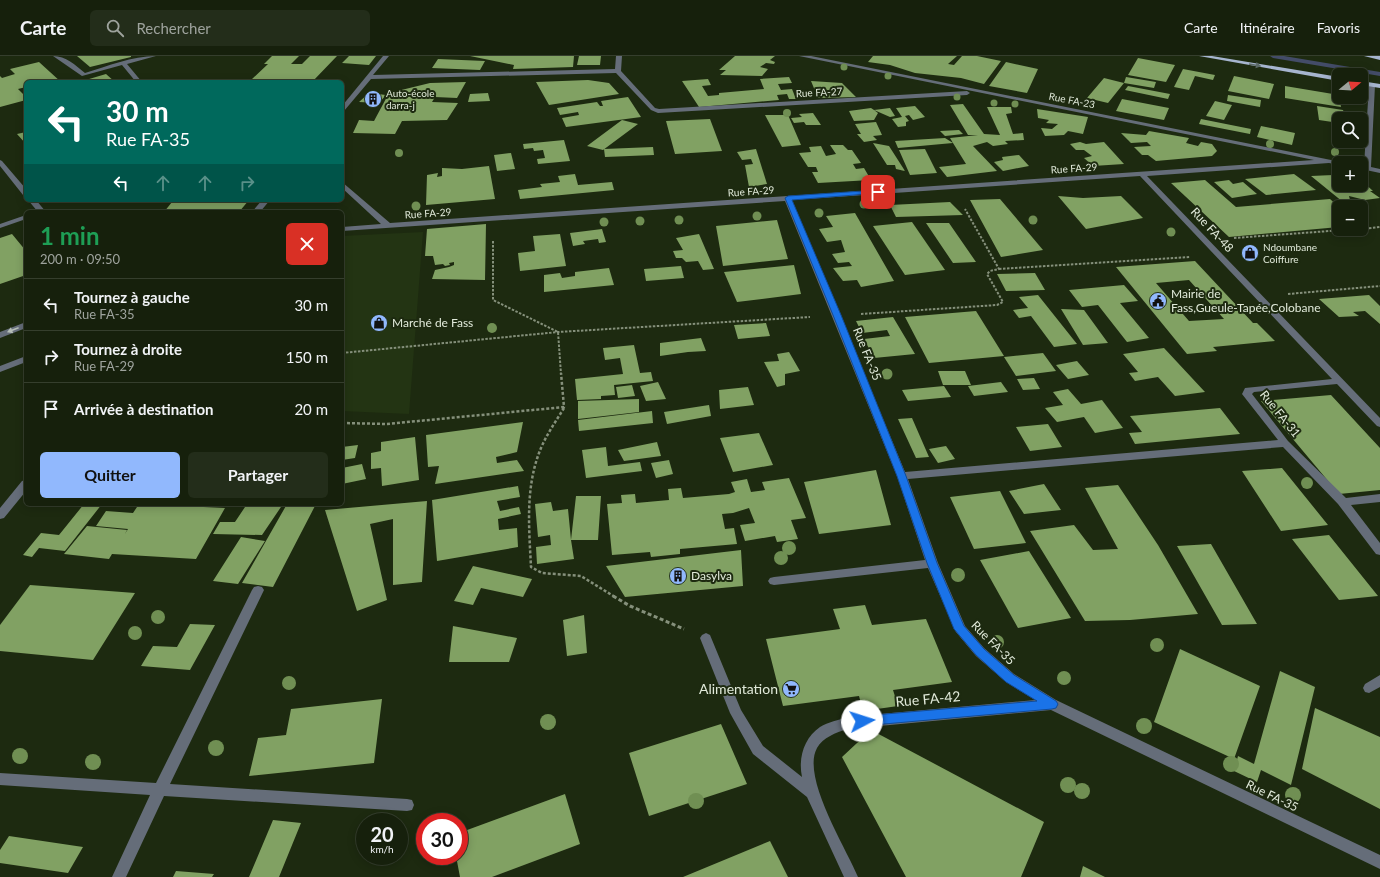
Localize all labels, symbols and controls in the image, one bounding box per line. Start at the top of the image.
search box [90,10,370,46]
text: Carte [20,16,66,39]
icon: search [104,17,126,39]
text: Rechercher [136,19,211,37]
text: Carte [1184,19,1218,36]
text: Itinéraire [1240,19,1295,36]
text: Favoris [1317,19,1360,36]
one-way arrow [1248,62,1261,68]
north arrow [1332,68,1368,104]
map controls [1332,68,1368,236]
street label: Rue FA-27 [795,85,843,99]
place label: Auto-école darra-j [386,87,434,111]
building icon: Auto-école darra-j [363,89,383,109]
street label: Rue FA-23 [1048,90,1096,110]
text: 30 m [106,94,169,128]
icon: left [40,96,92,148]
button: search [1332,112,1368,148]
text: Rue FA-35 [106,128,190,150]
button: + [1332,156,1368,192]
street label: Rue FA-29 [1050,160,1098,176]
icon: left [110,172,132,194]
icon: ahead [152,172,174,194]
icon: ahead [194,172,216,194]
icon: right [236,172,258,194]
pin [861,175,895,209]
icon: arrive [867,181,889,203]
street label: Rue FA-29 [727,183,775,199]
button: − [1332,200,1368,236]
street label: Rue FA-48 [1188,204,1237,255]
street label: Rue FA-29 [404,205,452,221]
text: 1 min [40,221,100,250]
button: close [286,223,328,265]
place label: Ndoumbane Coiffure [1263,241,1317,265]
shop icon: Ndoumbane Coiffure [1240,243,1260,263]
text: 200 m · 09:50 [40,251,120,267]
place label: Mairie de Fass,Gueule-Tapée,Colobane [1171,286,1321,315]
text: Tournez à gauche [74,288,190,306]
public building icon: Mairie de Fass,Gueule-Tapée,Colobane [1148,291,1168,311]
icon: left [40,294,62,316]
text: 30 m [294,296,328,314]
text: Rue FA-35 [74,306,135,322]
shop icon: Marché de Fass [369,313,389,333]
place label: Marché de Fass [392,315,473,330]
street label: Rue FA-35 [850,325,885,383]
one-way arrow [7,327,19,333]
text: Tournez à droite [74,340,182,358]
icon: right [40,346,62,368]
text: 150 m [286,348,328,366]
text: Rue FA-29 [74,358,135,374]
street label: Rue FA-31 [1257,387,1304,440]
icon: arrive [40,398,62,420]
text: Arrivée à destination [74,400,213,418]
text: 20 m [294,400,328,418]
button: Quitter [40,452,180,498]
button: Partager [188,452,328,498]
building icon: Dasylva [668,566,688,586]
place label: Dasylva [691,568,732,583]
street label: Rue FA-35 [968,618,1018,668]
supermarket icon: Alimentation [781,679,801,699]
place label: Alimentation [699,680,778,697]
street label: Rue FA-42 [895,687,961,710]
position arrow [841,700,883,742]
street label: Rue FA-35 [1244,777,1301,815]
speed limit sign: 30 [416,813,468,865]
text: 20 [370,822,394,846]
text: km/h [370,843,394,855]

